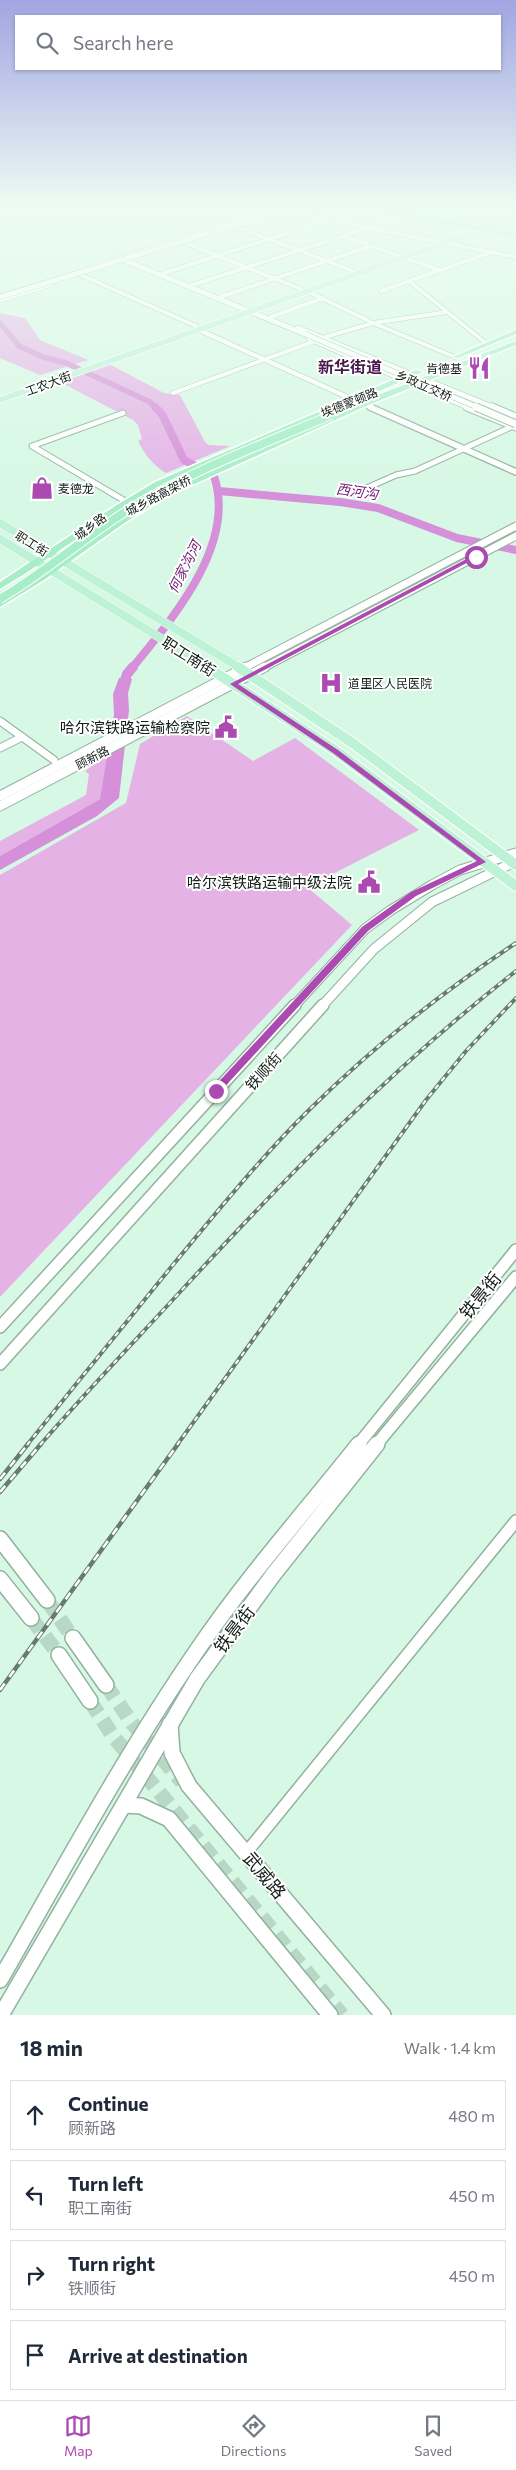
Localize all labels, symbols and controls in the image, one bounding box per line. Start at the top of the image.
search box [15,15,501,70]
icon: search [33,29,61,57]
text: Search here [73,31,173,54]
restaurant icon: 肯德基 [466,355,492,381]
district label: 新华街道 [318,357,382,376]
place label: 肯德基 [426,361,462,375]
street label: 乡政立交桥 [394,367,454,403]
street label: 工农大街 [23,368,73,398]
street label: 埃德蒙顿路 [319,384,379,420]
street label: 城乡路高架桥 [123,472,193,518]
shop icon: 麦德龙 [29,475,55,501]
water label: 西河沟 [335,480,381,503]
place label: 麦德龙 [58,481,94,495]
street label: 城乡路 [71,510,109,542]
street label: 职工街 [13,528,51,558]
water label: 何家沟河 [164,536,206,596]
route start [465,546,488,569]
street label: 职工南街 [159,632,219,680]
hospital icon: 道里区人民医院 [318,670,344,696]
place label: 道里区人民医院 [348,676,432,690]
public building icon: 哈尔滨铁路运输检察院 [213,714,239,740]
place label: 哈尔滨铁路运输检察院 [60,718,210,736]
street label: 顾新路 [73,743,111,771]
public building icon: 哈尔滨铁路运输中级法院 [356,869,382,895]
place label: 哈尔滨铁路运输中级法院 [187,873,352,891]
street label: 铁顺街 [241,1048,285,1094]
route end [205,1080,228,1103]
street label: 铁景街 [454,1267,506,1323]
street label: 铁景街 [209,1601,259,1657]
street label: 武威路 [239,1847,291,1903]
text: 18 min [20,2035,83,2060]
text: Walk · 1.4 km [404,2038,496,2057]
text: Continue [68,2092,148,2115]
icon: ahead [21,2101,49,2129]
text: 480 m [448,2106,495,2125]
text: 顾新路 [68,2118,116,2137]
text: Turn left [68,2172,143,2195]
icon: left [21,2181,49,2209]
text: 450 m [449,2186,495,2205]
text: 职工南街 [68,2198,132,2217]
text: Turn right [68,2252,155,2275]
icon: right [21,2261,49,2289]
text: 450 m [449,2266,495,2285]
text: 铁顺街 [68,2278,116,2297]
icon: arrive [21,2341,49,2369]
text: Arrive at destination [68,2344,248,2367]
tab: Map [64,2412,93,2459]
tab: Directions [221,2412,286,2459]
tab: Saved [414,2412,452,2459]

